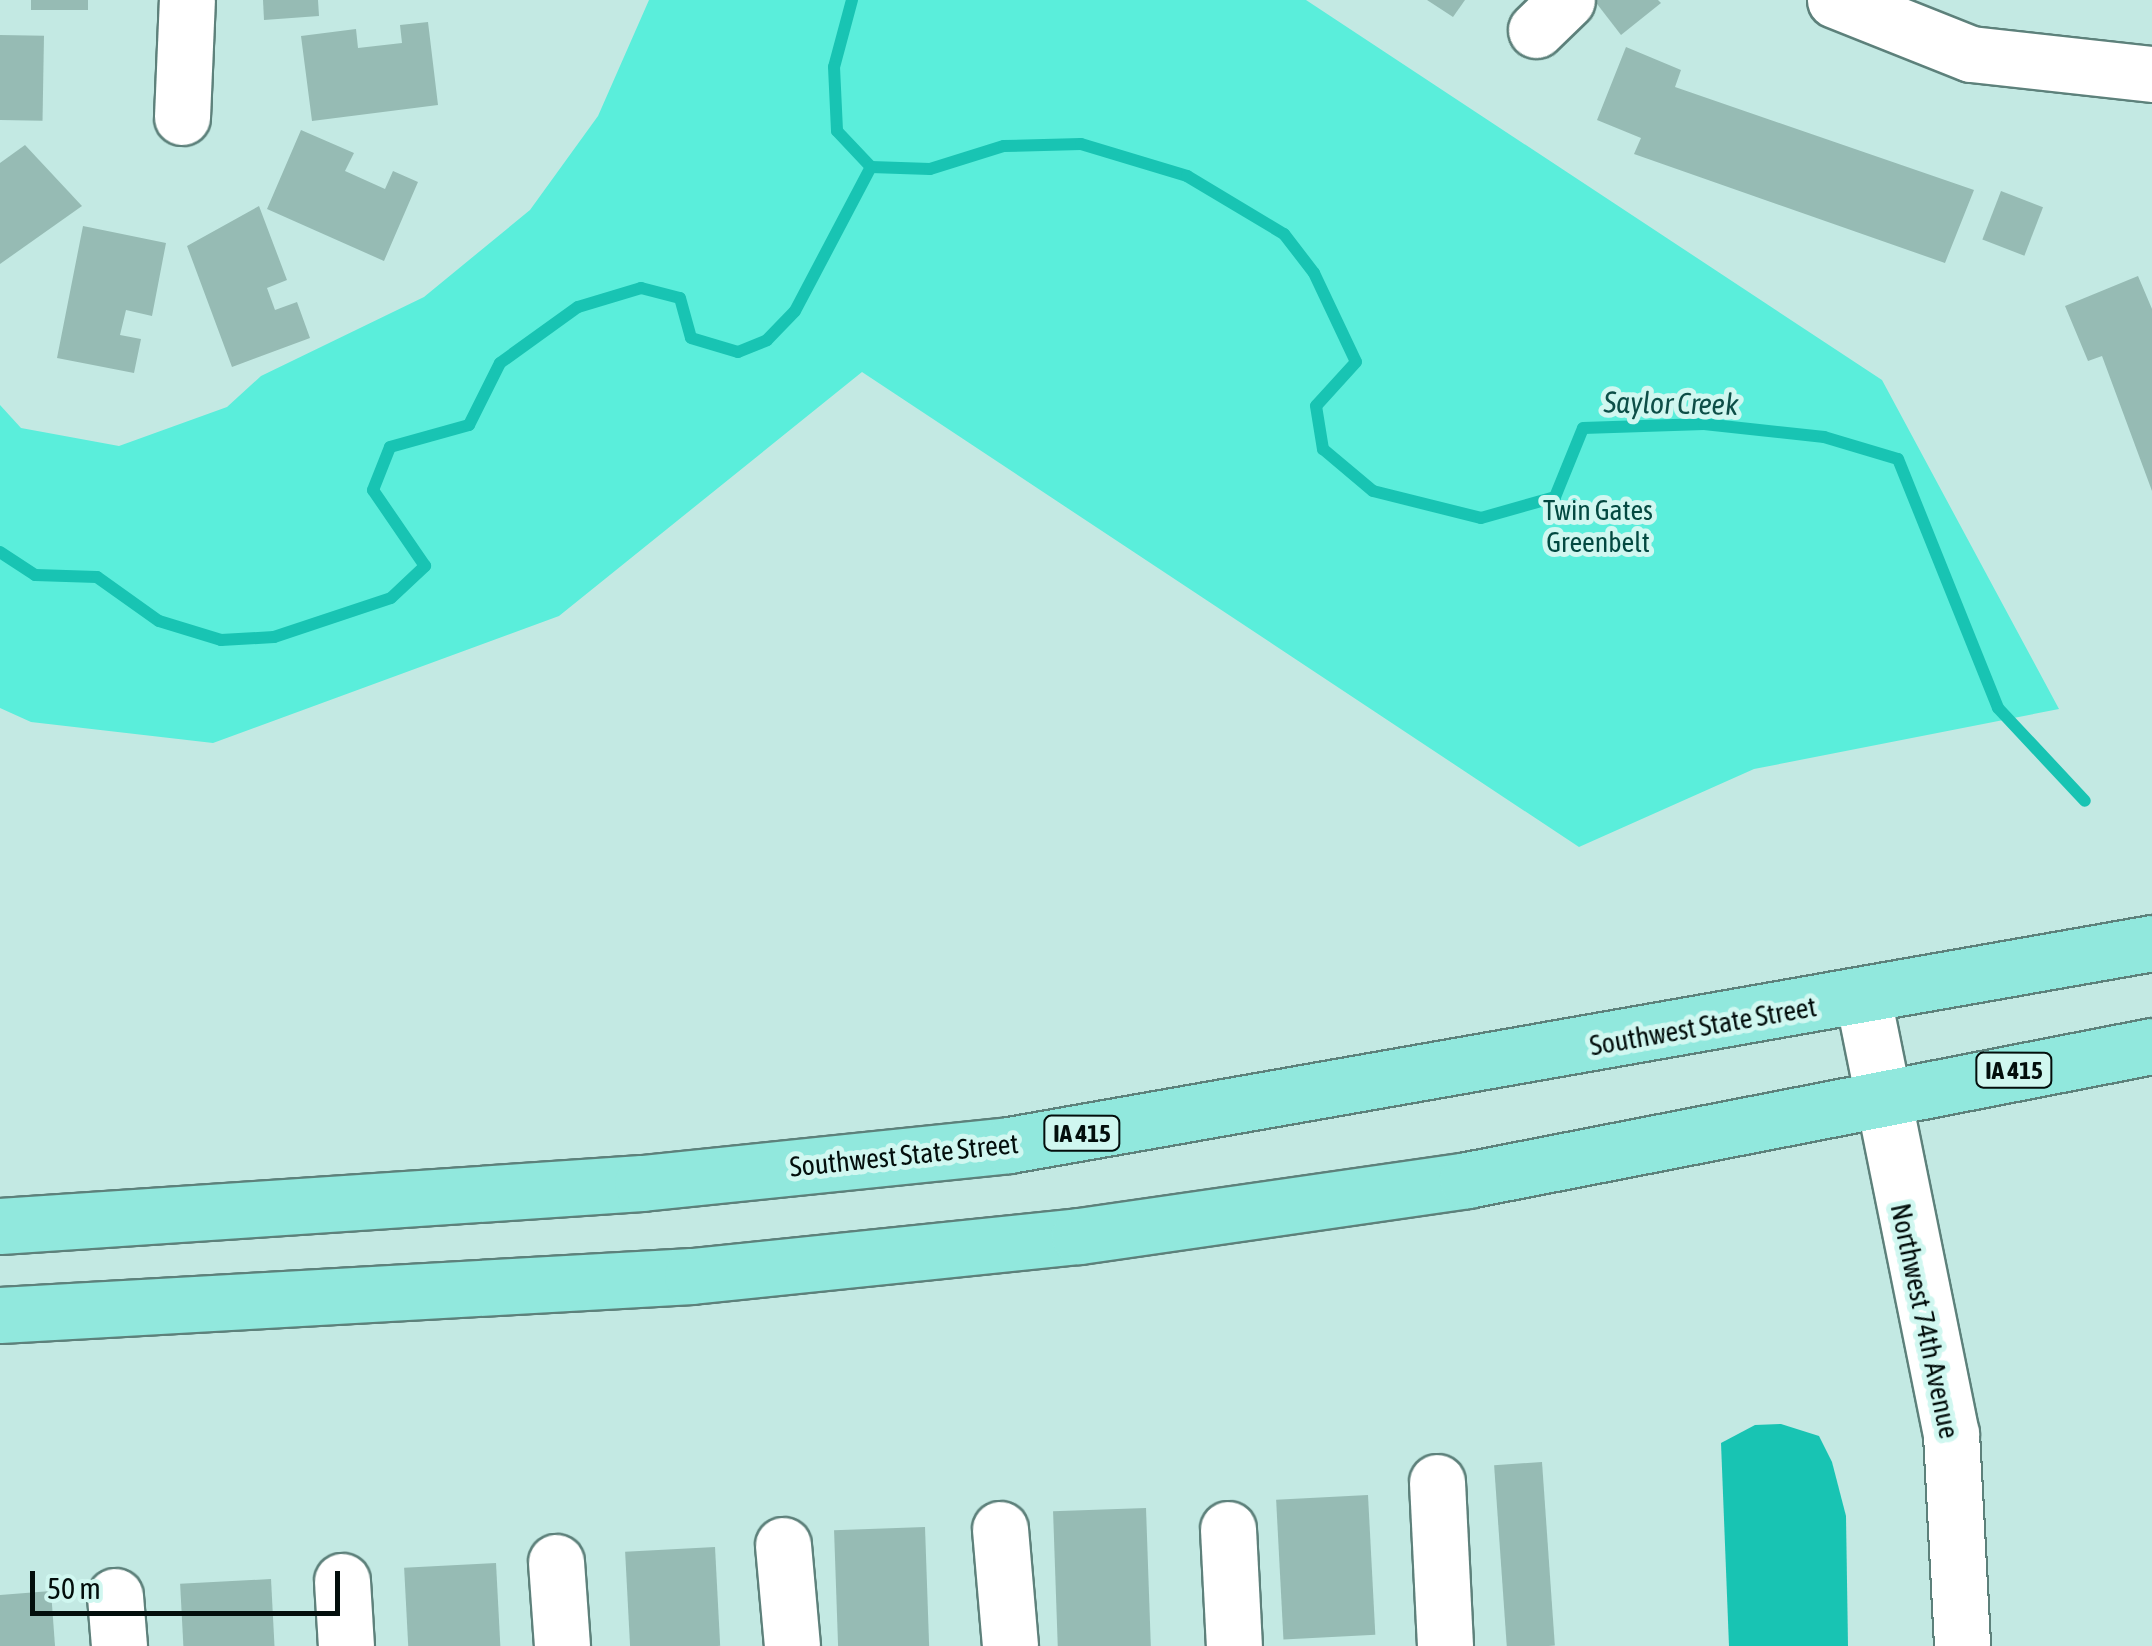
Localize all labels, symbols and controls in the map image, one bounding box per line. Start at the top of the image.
water label: Saylor Creek [1603,384,1739,422]
park label: Twin Gates Greenbelt [1543,493,1653,559]
street label: Southwest State Street [1587,990,1819,1062]
road number: IA 415 [1974,1050,2054,1090]
road number: IA 415 [1042,1113,1122,1153]
street label: Southwest State Street [788,1126,1020,1184]
street label: Northwest 74th Avenue [1884,1200,1966,1442]
scale bar [35,1551,345,1613]
text: 50 m [47,1571,101,1605]

